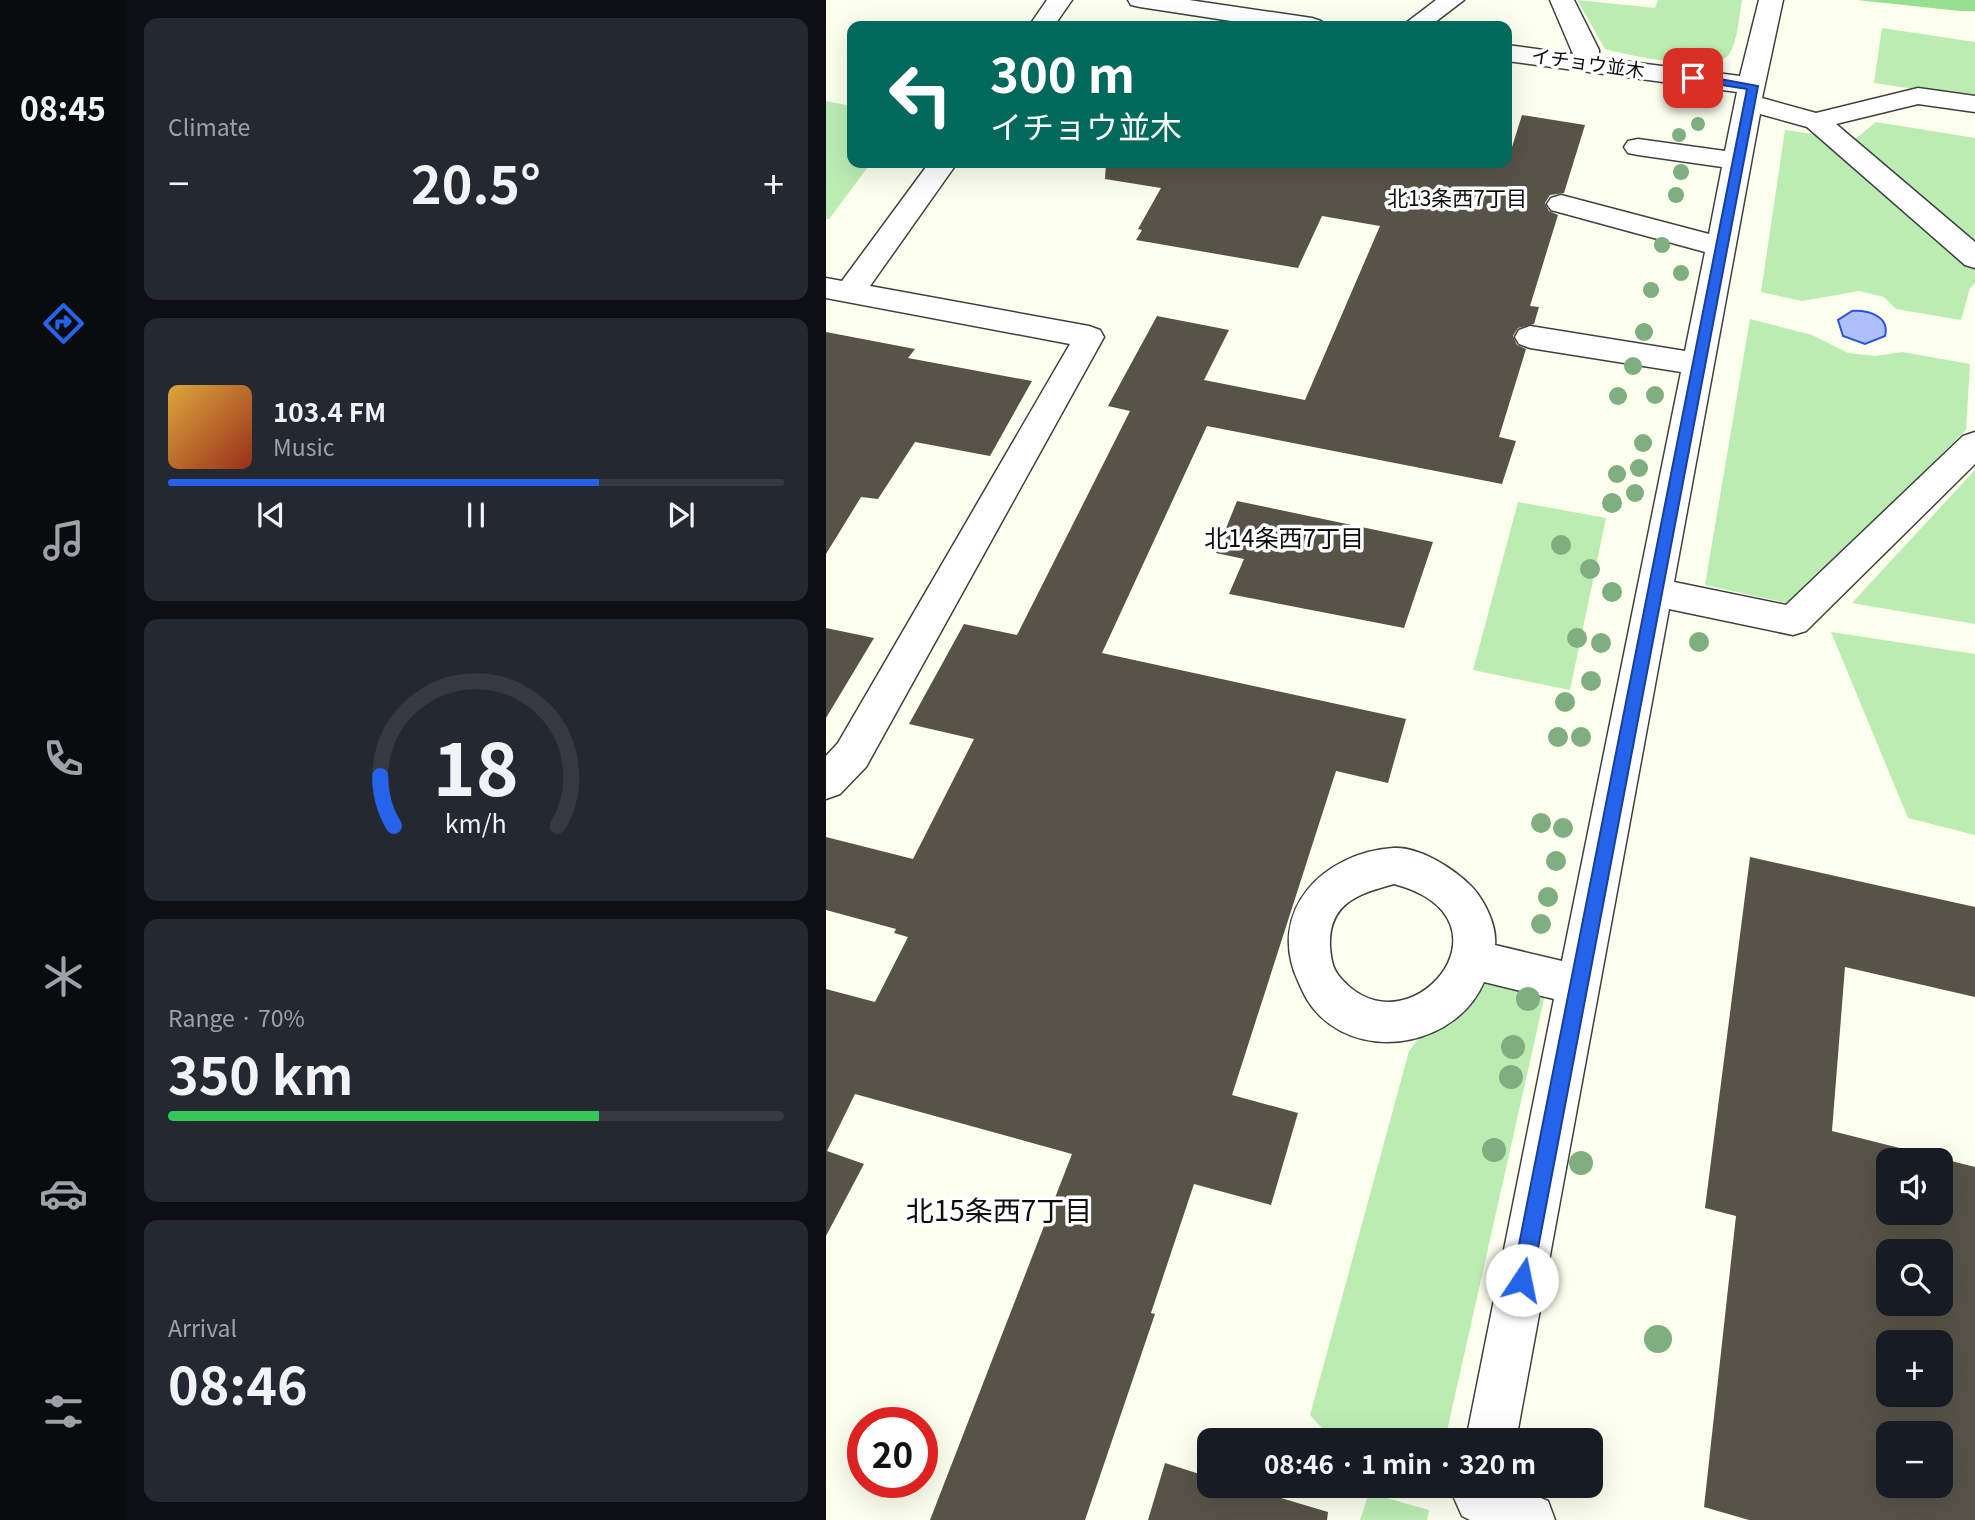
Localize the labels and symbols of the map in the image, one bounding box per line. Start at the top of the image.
street label: イチョウ並木 [1530,40,1647,83]
pin [1663,48,1723,108]
district label: 北13条西7丁目 [1387,182,1527,212]
district label: 北14条西7丁目 [1204,519,1364,554]
district label: 北15条西7丁目 [906,1189,1092,1229]
position arrow [1485,1243,1559,1317]
speed limit sign: 20 [847,1407,938,1498]

